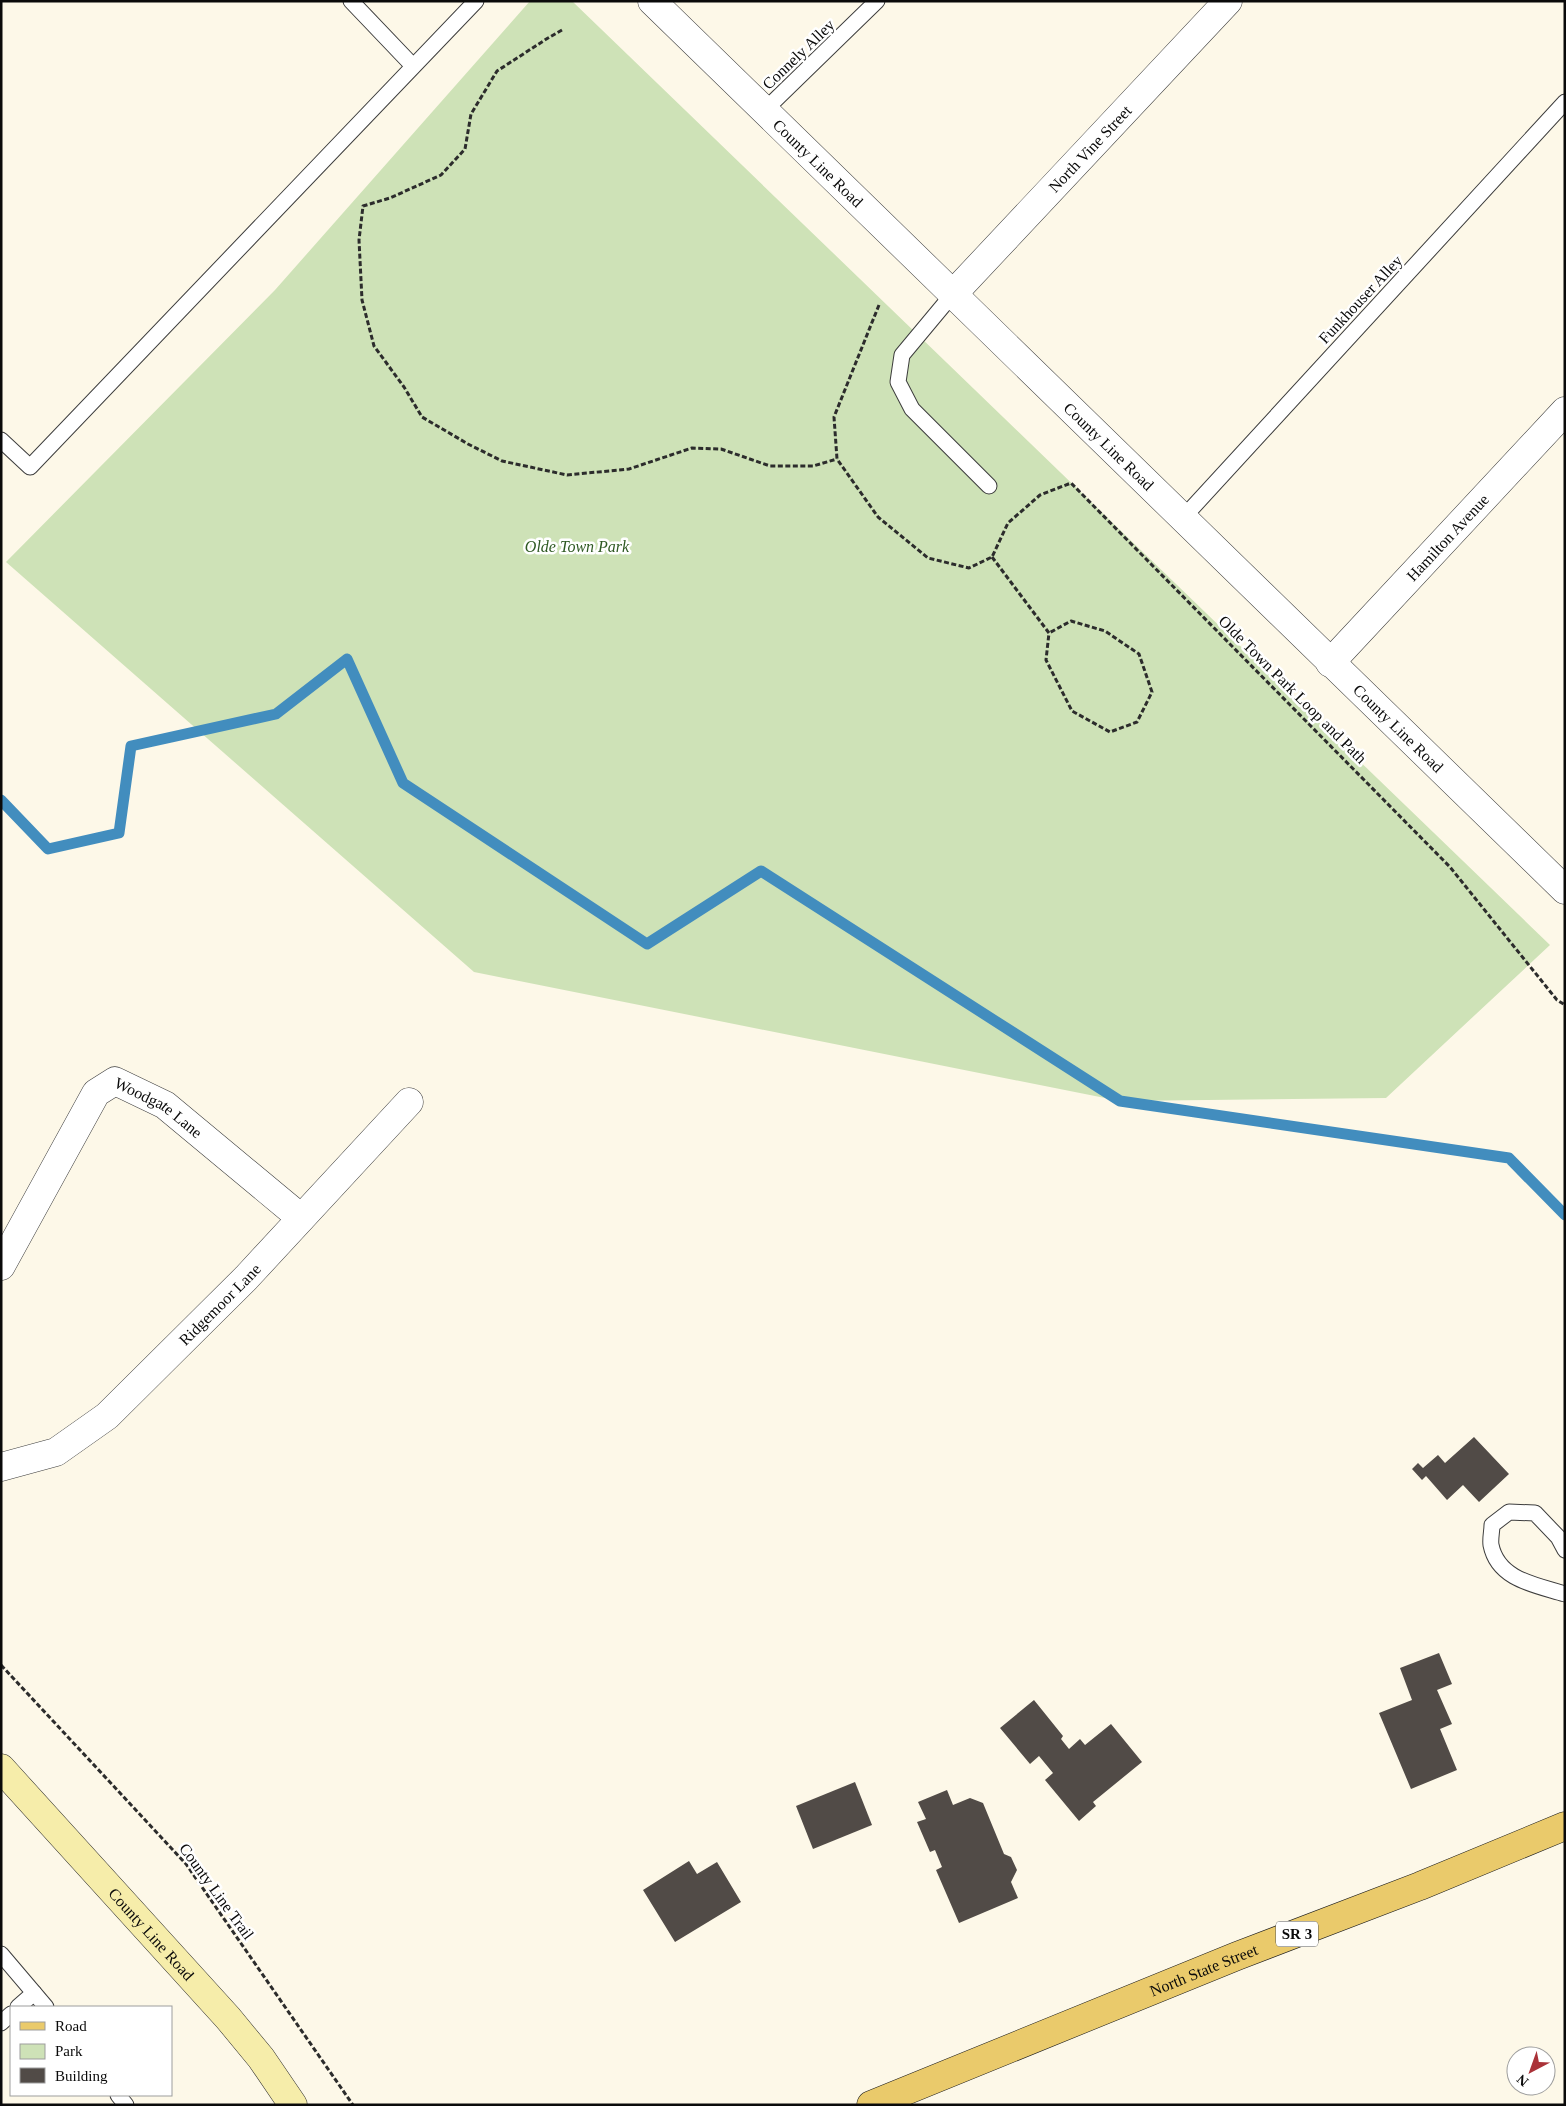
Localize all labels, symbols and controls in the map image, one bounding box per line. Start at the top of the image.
street label: Connely Alley [759,16,838,93]
street label: North Vine Street [1045,102,1135,196]
street label: County Line Road [770,116,866,211]
street label: Funkhouser Alley [1315,252,1406,348]
street label: County Line Road [1060,399,1157,494]
street label: Hamilton Avenue [1403,491,1492,584]
park label: Olde Town Park [525,538,630,555]
street label: Olde Town Park Loop and Path [1215,612,1370,767]
street label: County Line Road [1350,681,1446,776]
street label: Woodgate Lane [112,1074,205,1141]
street label: Ridgemoor Lane [176,1260,264,1349]
street label: County Line Trail [175,1840,257,1944]
street label: County Line Road [105,1885,197,1984]
road number: SR 3 [1276,1922,1318,1946]
street label: North State Street [1147,1941,1261,2000]
legend [10,2006,172,2096]
text: Road [55,2018,87,2034]
text: Park [55,2043,83,2059]
north arrow [1506,2046,1556,2096]
text: Building [55,2068,108,2084]
text: N [1514,2071,1532,2089]

